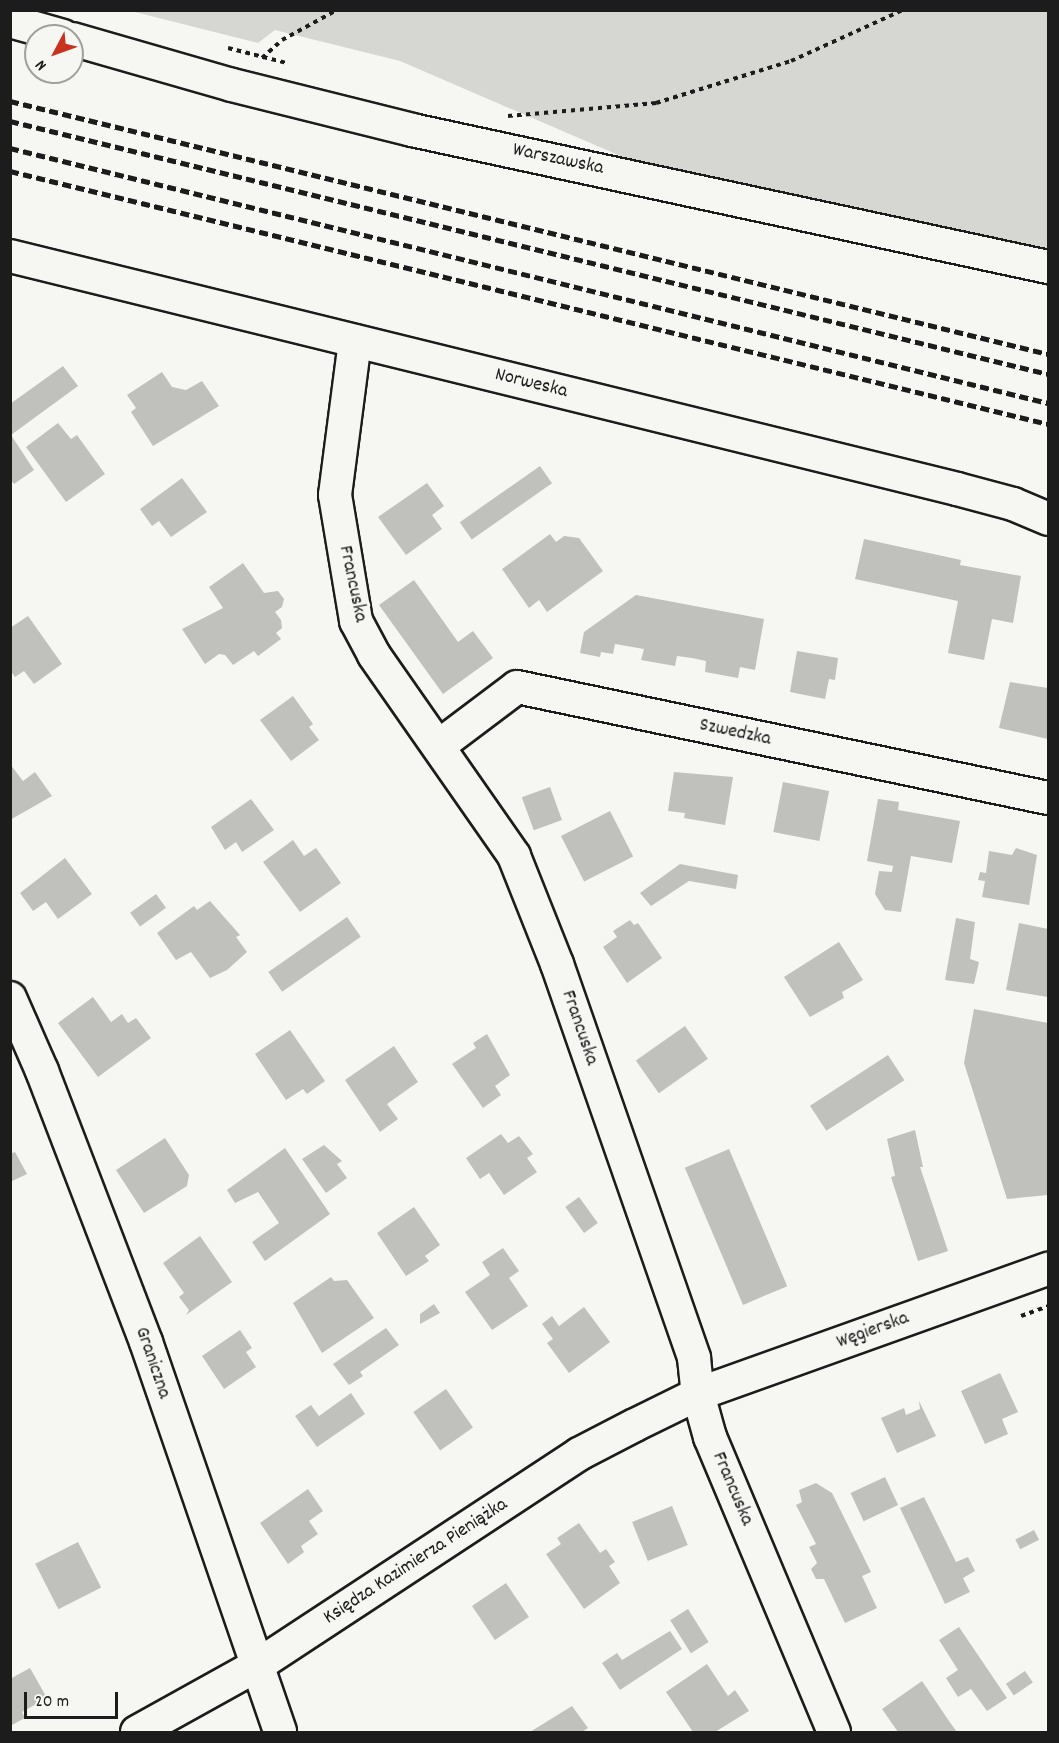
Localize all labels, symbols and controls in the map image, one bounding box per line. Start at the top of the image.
north arrow [24,24,84,84]
text: N [30,54,53,75]
street label: Warszawska [510,139,606,181]
street label: Norweska [492,363,570,405]
street label: Francuska [332,544,372,624]
street label: Szwedzka [697,714,773,752]
street label: Francuska [555,987,603,1069]
street label: Węgierska [834,1307,912,1355]
street label: Graniczna [129,1324,175,1402]
street label: Francuska [706,1449,758,1529]
street label: Księdza Kazimierza Pieniążka [319,1493,513,1631]
scale bar [27,1680,122,1718]
text: 20 m [35,1690,69,1715]

